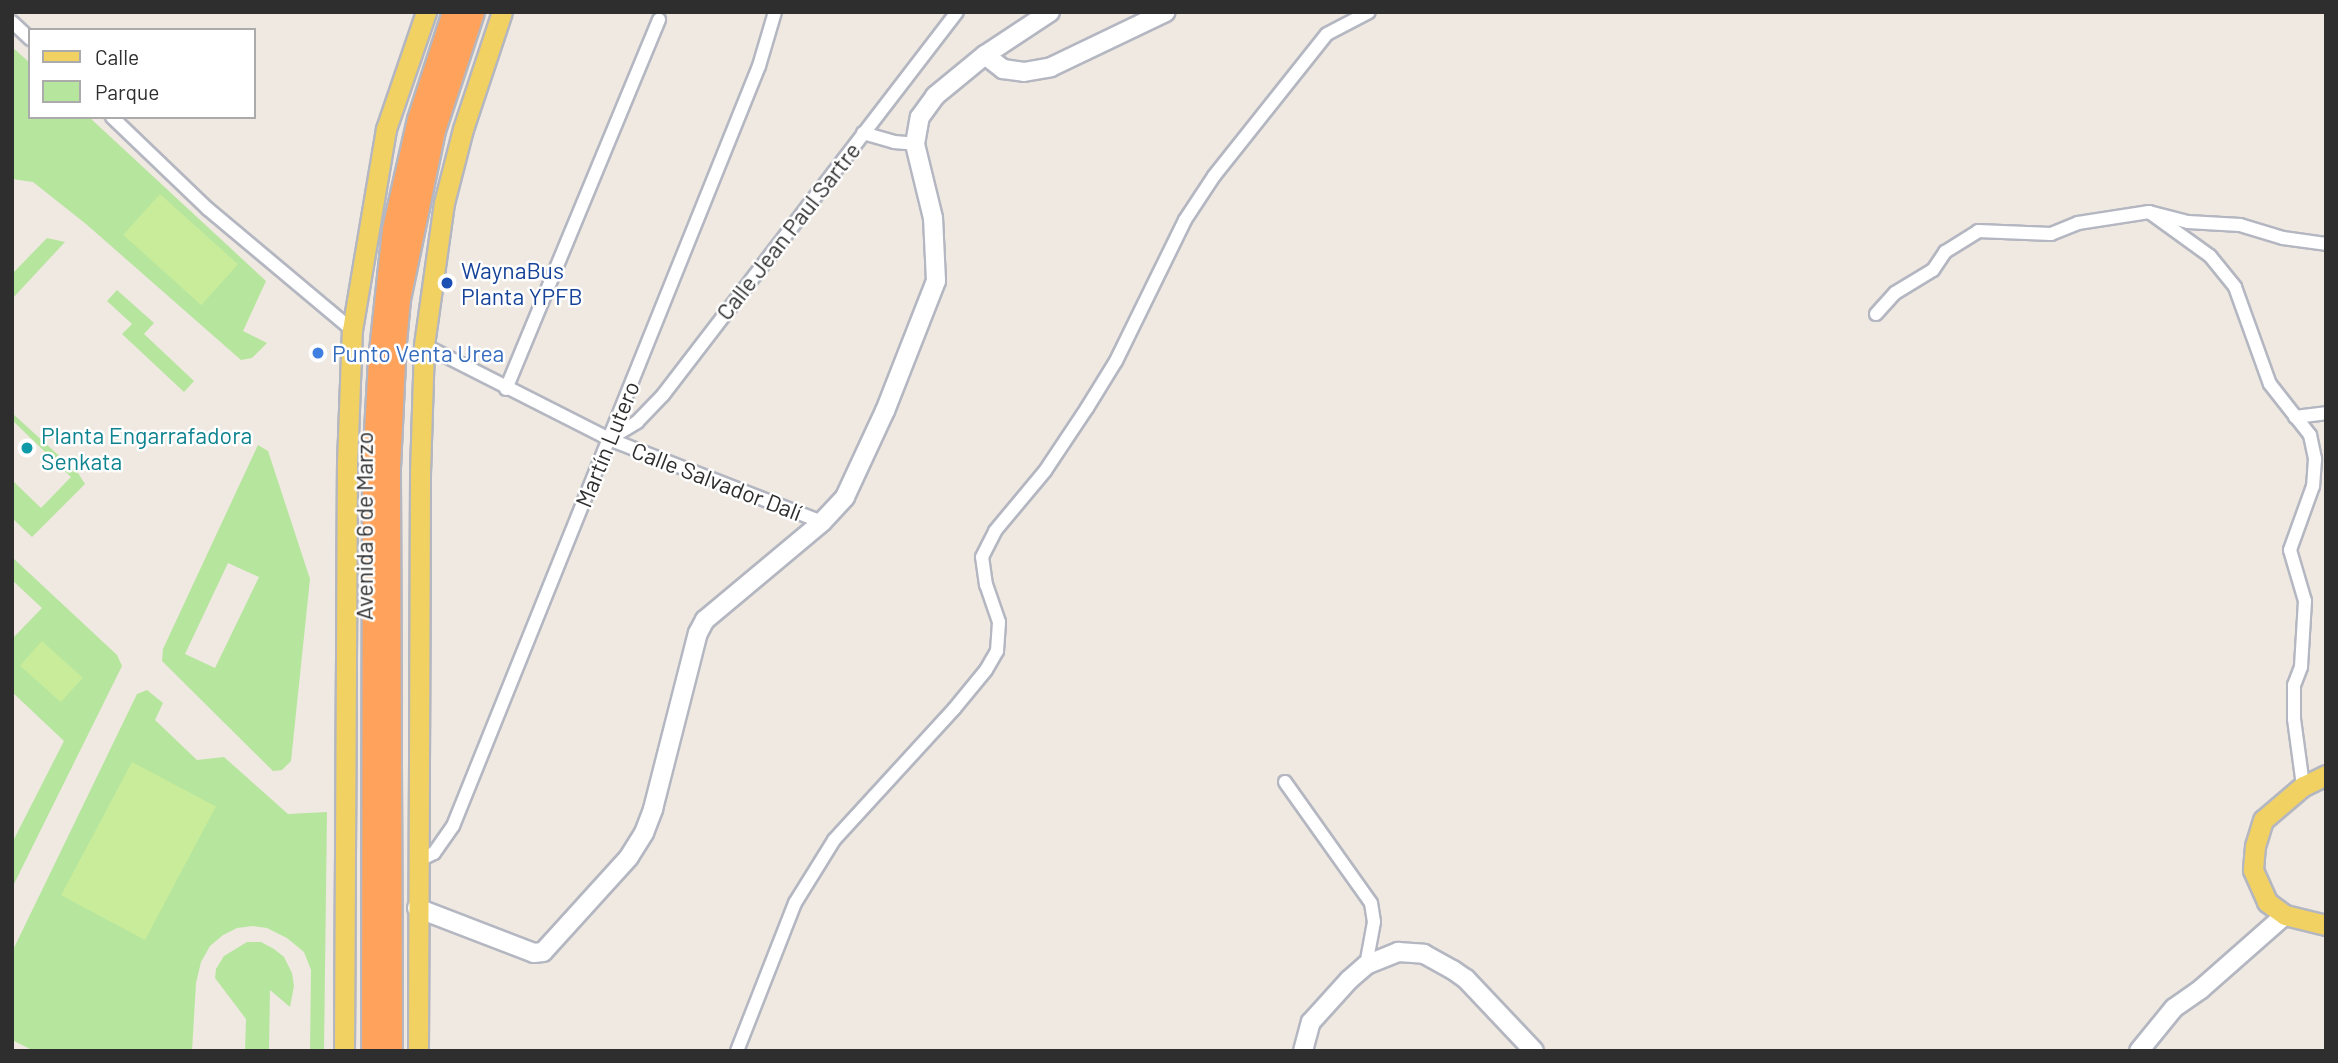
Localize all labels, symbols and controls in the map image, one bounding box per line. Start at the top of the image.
legend [28,28,256,119]
text: Calle [95,44,139,69]
text: Parque [95,79,160,104]
street label: Calle Jean Paul Sartre [710,137,866,325]
place label: WaynaBus Planta YPFB [461,256,583,310]
marker: WaynaBus Planta YPFB [439,275,455,291]
place label: Punto Venta Urea [332,339,504,367]
marker: Punto Venta Urea [310,345,326,361]
street label: Martín Lutero [569,377,645,511]
place label: Planta Engarrafadora Senkata [41,421,252,475]
street label: Avenida 6 de Marzo [350,432,378,620]
street label: Calle Salvador Dalí [628,436,806,526]
marker: Planta Engarrafadora Senkata [19,440,35,456]

